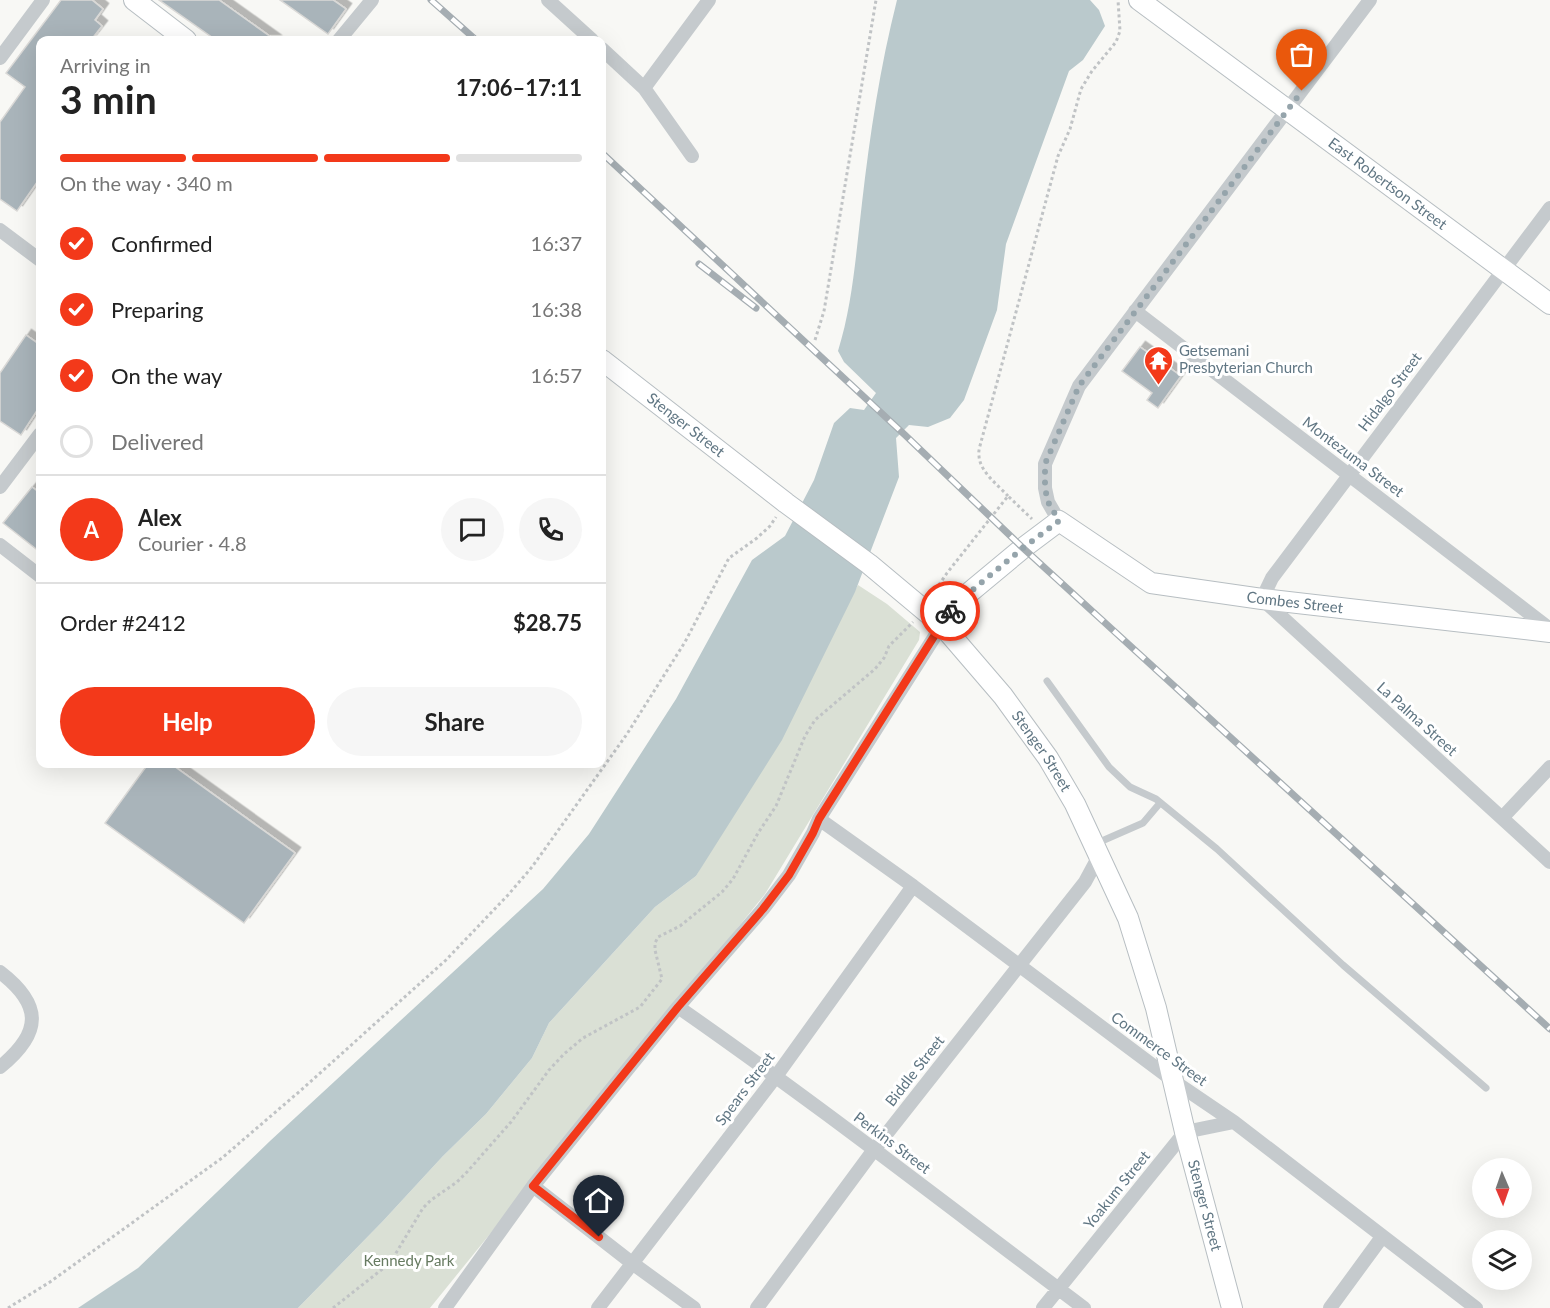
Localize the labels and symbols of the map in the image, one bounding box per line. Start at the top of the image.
pin [1276,29,1327,91]
street label: East Robertson Street [1325,133,1451,233]
place label: Getsemani Presbyterian Church [1179,341,1313,376]
temple icon: Getsemani Presbyterian Church [1142,344,1174,386]
street label: Hidalgo Street [1354,348,1425,434]
street label: Stenger Street [644,388,729,460]
street label: Montezuma Street [1299,412,1408,500]
courier [920,581,980,641]
street label: Combes Street [1246,587,1345,616]
street label: La Palma Street [1374,677,1462,759]
street label: Stenger Street [1009,707,1076,795]
street label: Commerce Street [1108,1007,1212,1089]
street label: Biddle Street [881,1031,948,1109]
street label: Spears Street [711,1048,778,1129]
street label: Perkins Street [851,1108,935,1177]
street label: Yoakum Street [1079,1146,1154,1232]
street label: Stenger Street [1185,1158,1226,1253]
north arrow [1472,1158,1532,1218]
pin [573,1175,624,1237]
park label: Kennedy Park [364,1251,455,1269]

